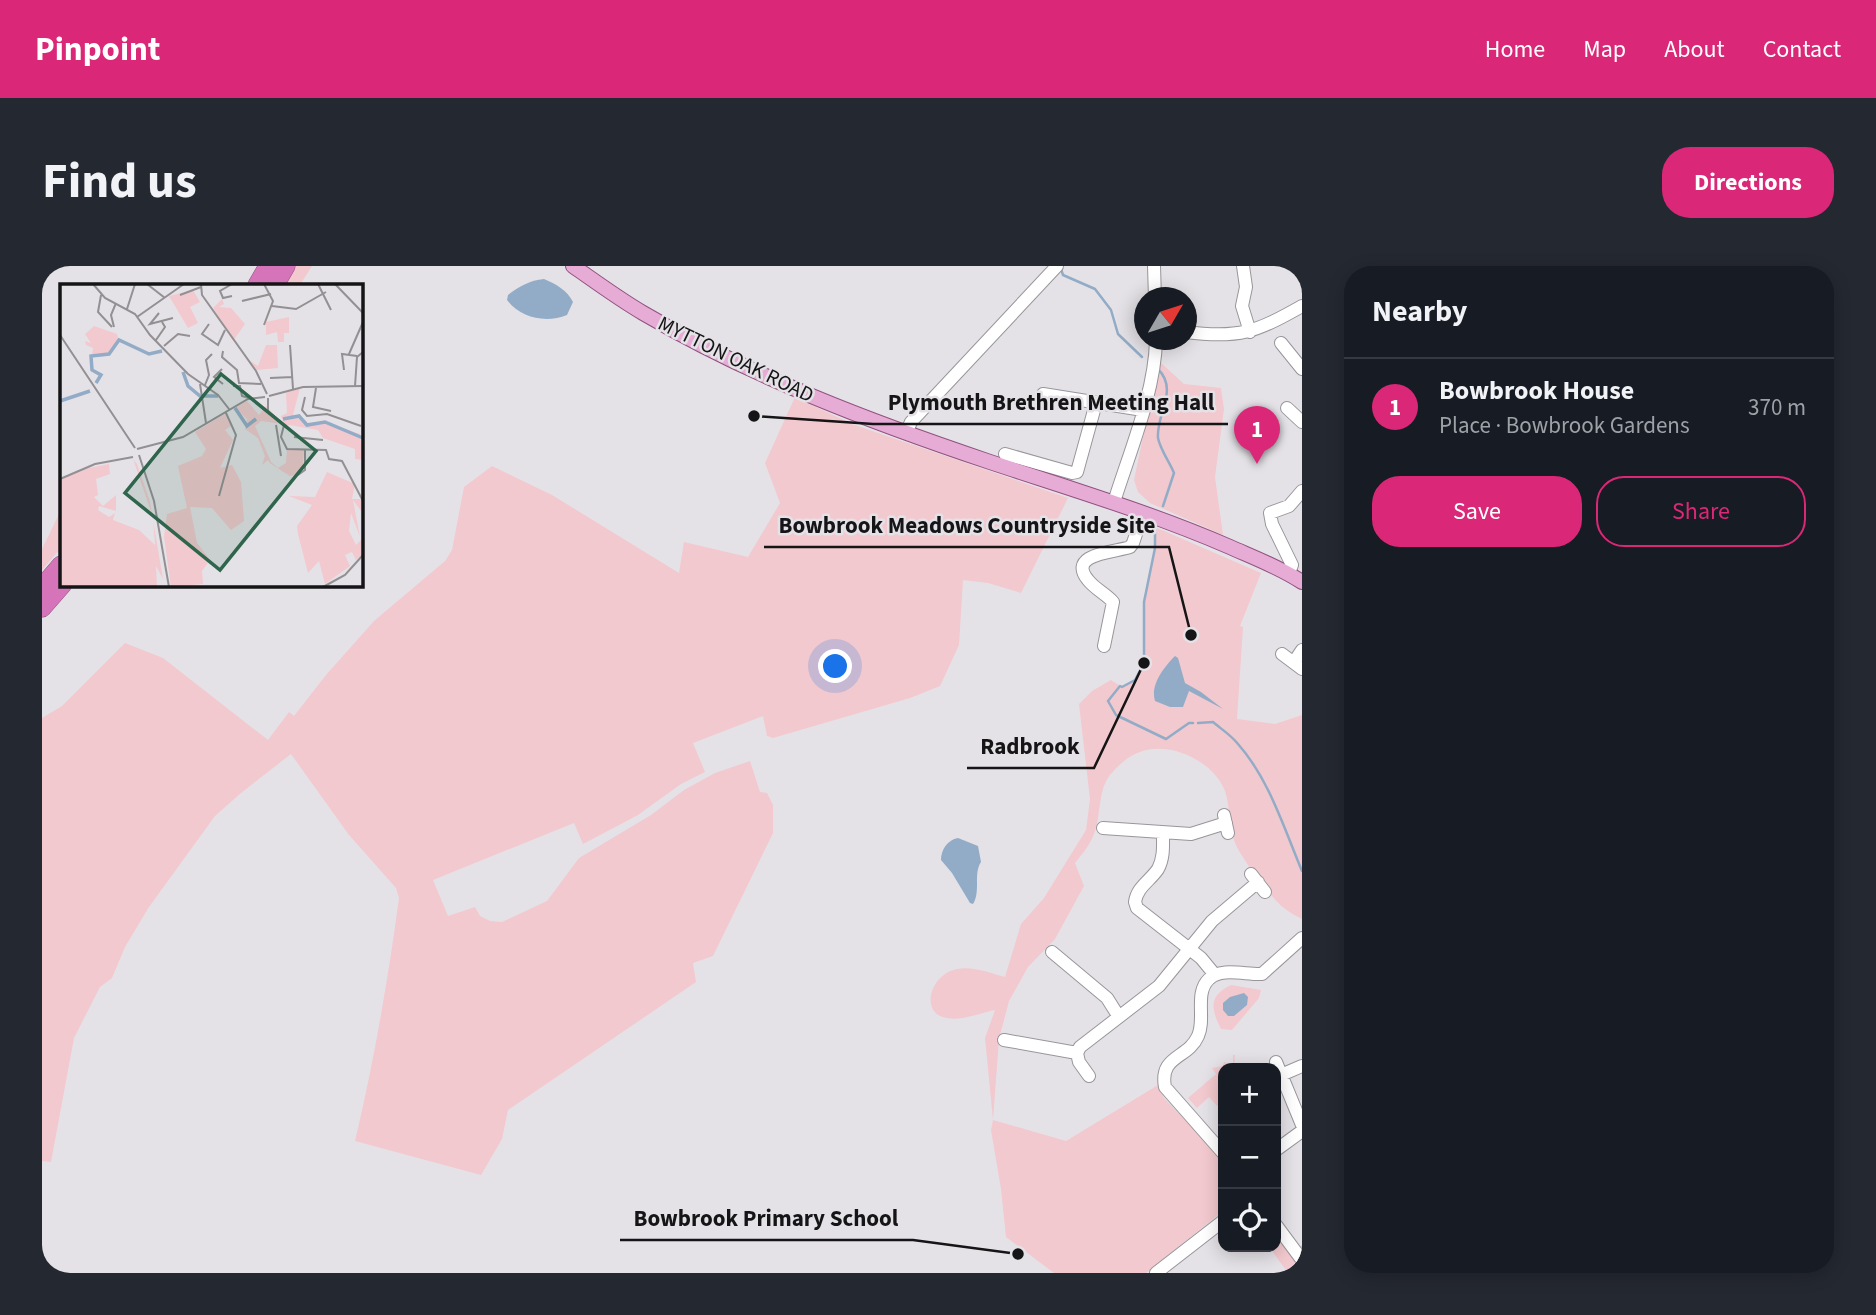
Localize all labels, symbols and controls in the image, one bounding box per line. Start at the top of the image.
text: Pinpoint [35,26,161,73]
text: Home [1485,32,1545,67]
text: Map [1583,32,1626,67]
text: About [1664,32,1725,67]
text: Contact [1763,32,1841,67]
text: Find us [42,147,197,217]
button: Directions [1662,147,1834,218]
inset map [60,284,362,586]
north arrow [1134,287,1197,350]
text: Nearby [1372,290,1467,333]
street label: MYTTON OAK ROAD [653,308,819,410]
text: Bowbrook House [1439,372,1634,409]
callout: Plymouth Brethren Meeting Hall [873,380,1228,424]
text: Plymouth Brethren Meeting Hall [888,386,1215,419]
text: 1 [1389,391,1401,424]
text: 370 m [1748,391,1806,424]
pin: 1 [1234,406,1280,464]
text: Place · Bowbrook Gardens [1439,409,1690,442]
button: Save [1372,476,1582,547]
button: Share [1596,476,1806,547]
callout: Bowbrook Meadows Countryside Site [764,503,1169,547]
text: Bowbrook Meadows Countryside Site [778,509,1156,542]
your location [818,649,852,683]
callout: Radbrook [967,724,1094,768]
text: Radbrook [980,730,1080,763]
map controls [1218,1063,1281,1252]
button: + [1218,1063,1281,1126]
button: − [1218,1126,1281,1189]
button: locate [1218,1189,1281,1252]
callout: Bowbrook Primary School [620,1196,913,1240]
text: Bowbrook Primary School [634,1202,899,1235]

